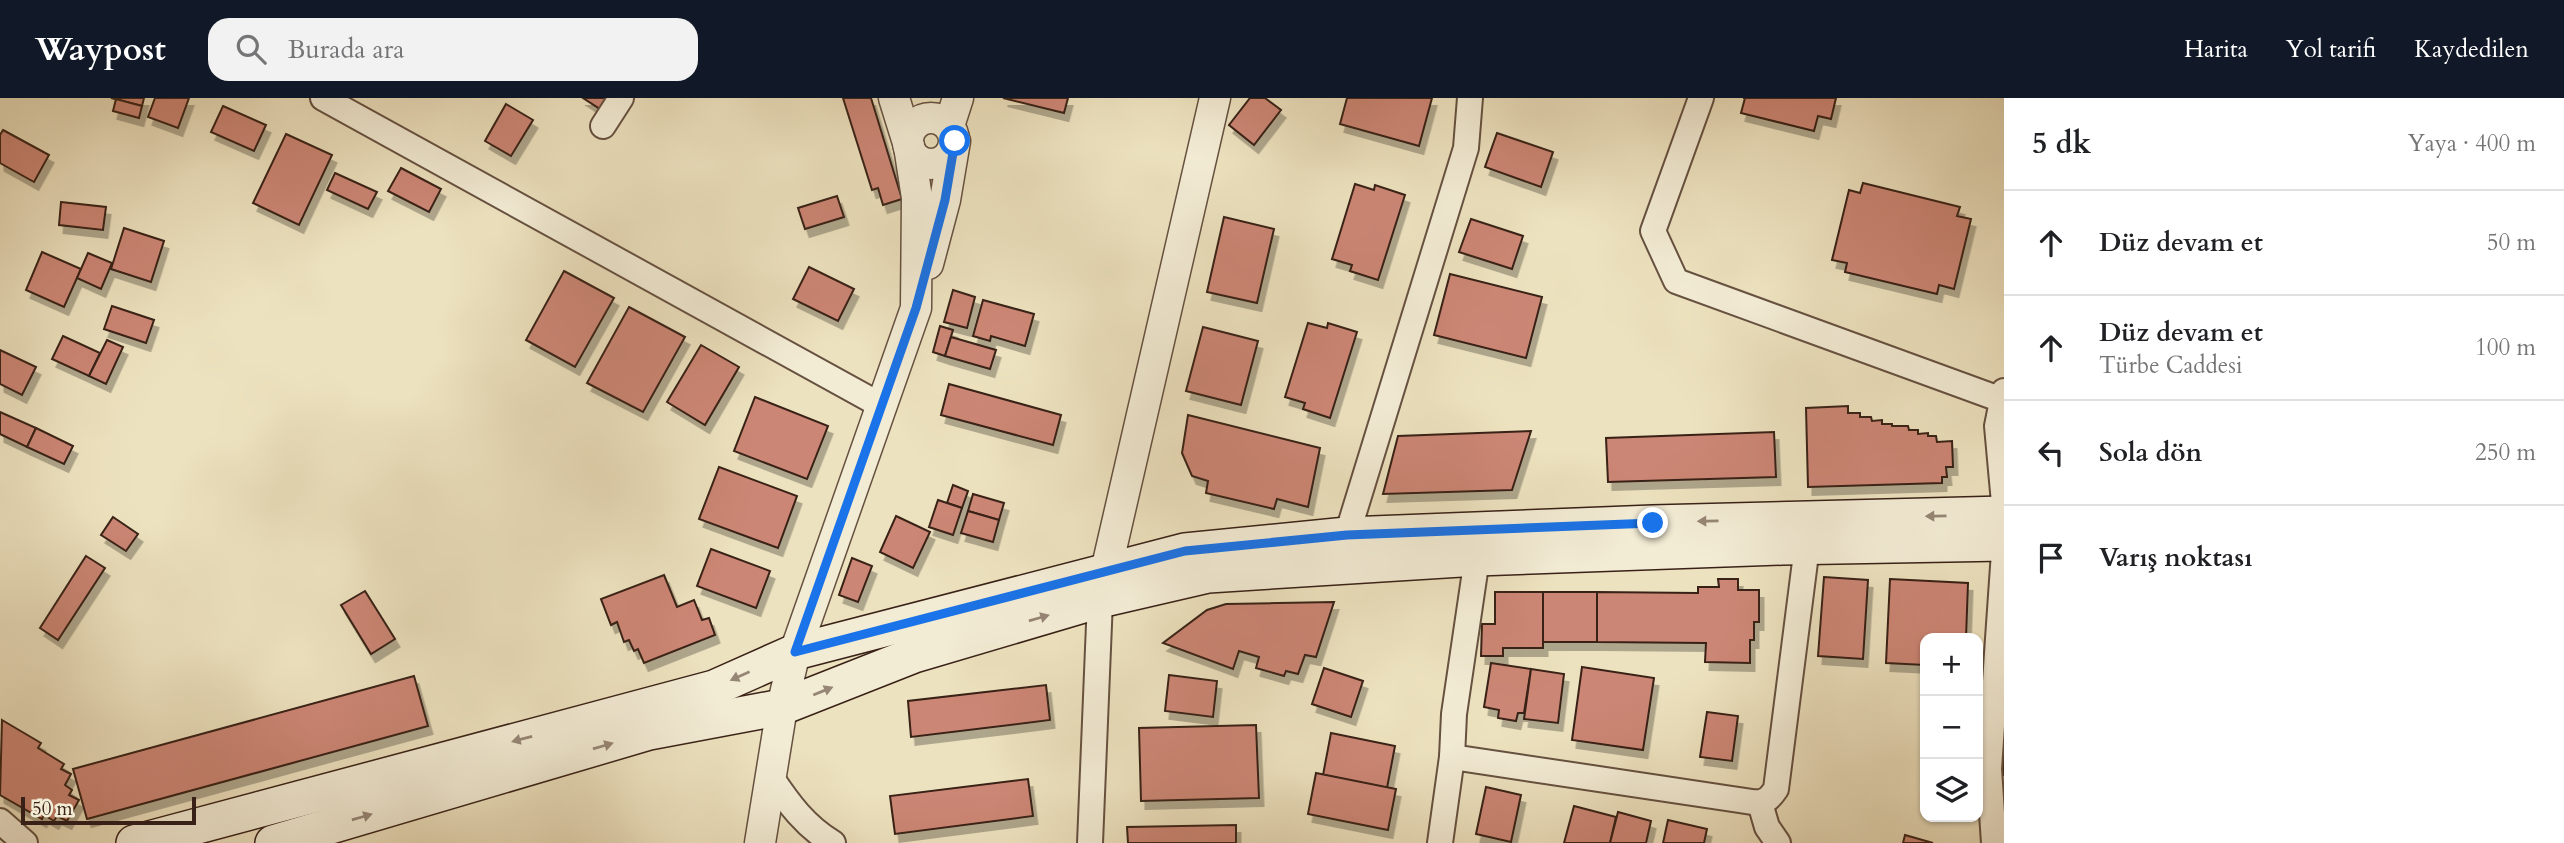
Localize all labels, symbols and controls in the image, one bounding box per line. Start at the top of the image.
search box [208,18,698,81]
text: Waypost [35,27,166,72]
icon: search [232,30,270,68]
text: Burada ara [288,32,405,67]
text: Harita [2184,33,2248,66]
text: Yol tarifi [2286,33,2376,66]
text: Kaydedilen [2414,33,2529,66]
text: 5 dk [2032,123,2091,164]
route start [939,125,970,156]
text: Yaya · 400 m [2408,128,2536,159]
icon: ahead [2032,224,2070,262]
text: Düz devam et [2099,225,2263,260]
text: 50 m [2487,227,2536,258]
text: Düz devam et [2099,315,2263,350]
icon: ahead [2032,329,2070,367]
text: 100 m [2475,332,2536,363]
text: Türbe Caddesi [2099,350,2242,381]
icon: left [2032,434,2070,472]
text: Sola dön [2099,435,2202,470]
text: 250 m [2475,437,2536,468]
route end [1637,507,1668,538]
one-way arrow [1925,510,1947,522]
one-way arrow [1697,516,1719,527]
icon: arrive [2032,539,2070,577]
text: Varış noktası [2099,540,2252,575]
one-way arrow [1028,612,1049,622]
map controls [1920,633,1983,822]
button: + [1920,633,1983,696]
one-way arrow [730,671,751,682]
one-way arrow [813,685,834,696]
button: − [1920,696,1983,759]
one-way arrow [511,734,533,745]
one-way arrow [593,740,614,750]
button: layers [1920,759,1983,822]
scale bar [21,794,196,826]
text: 50 m [32,796,73,822]
one-way arrow [352,812,373,822]

